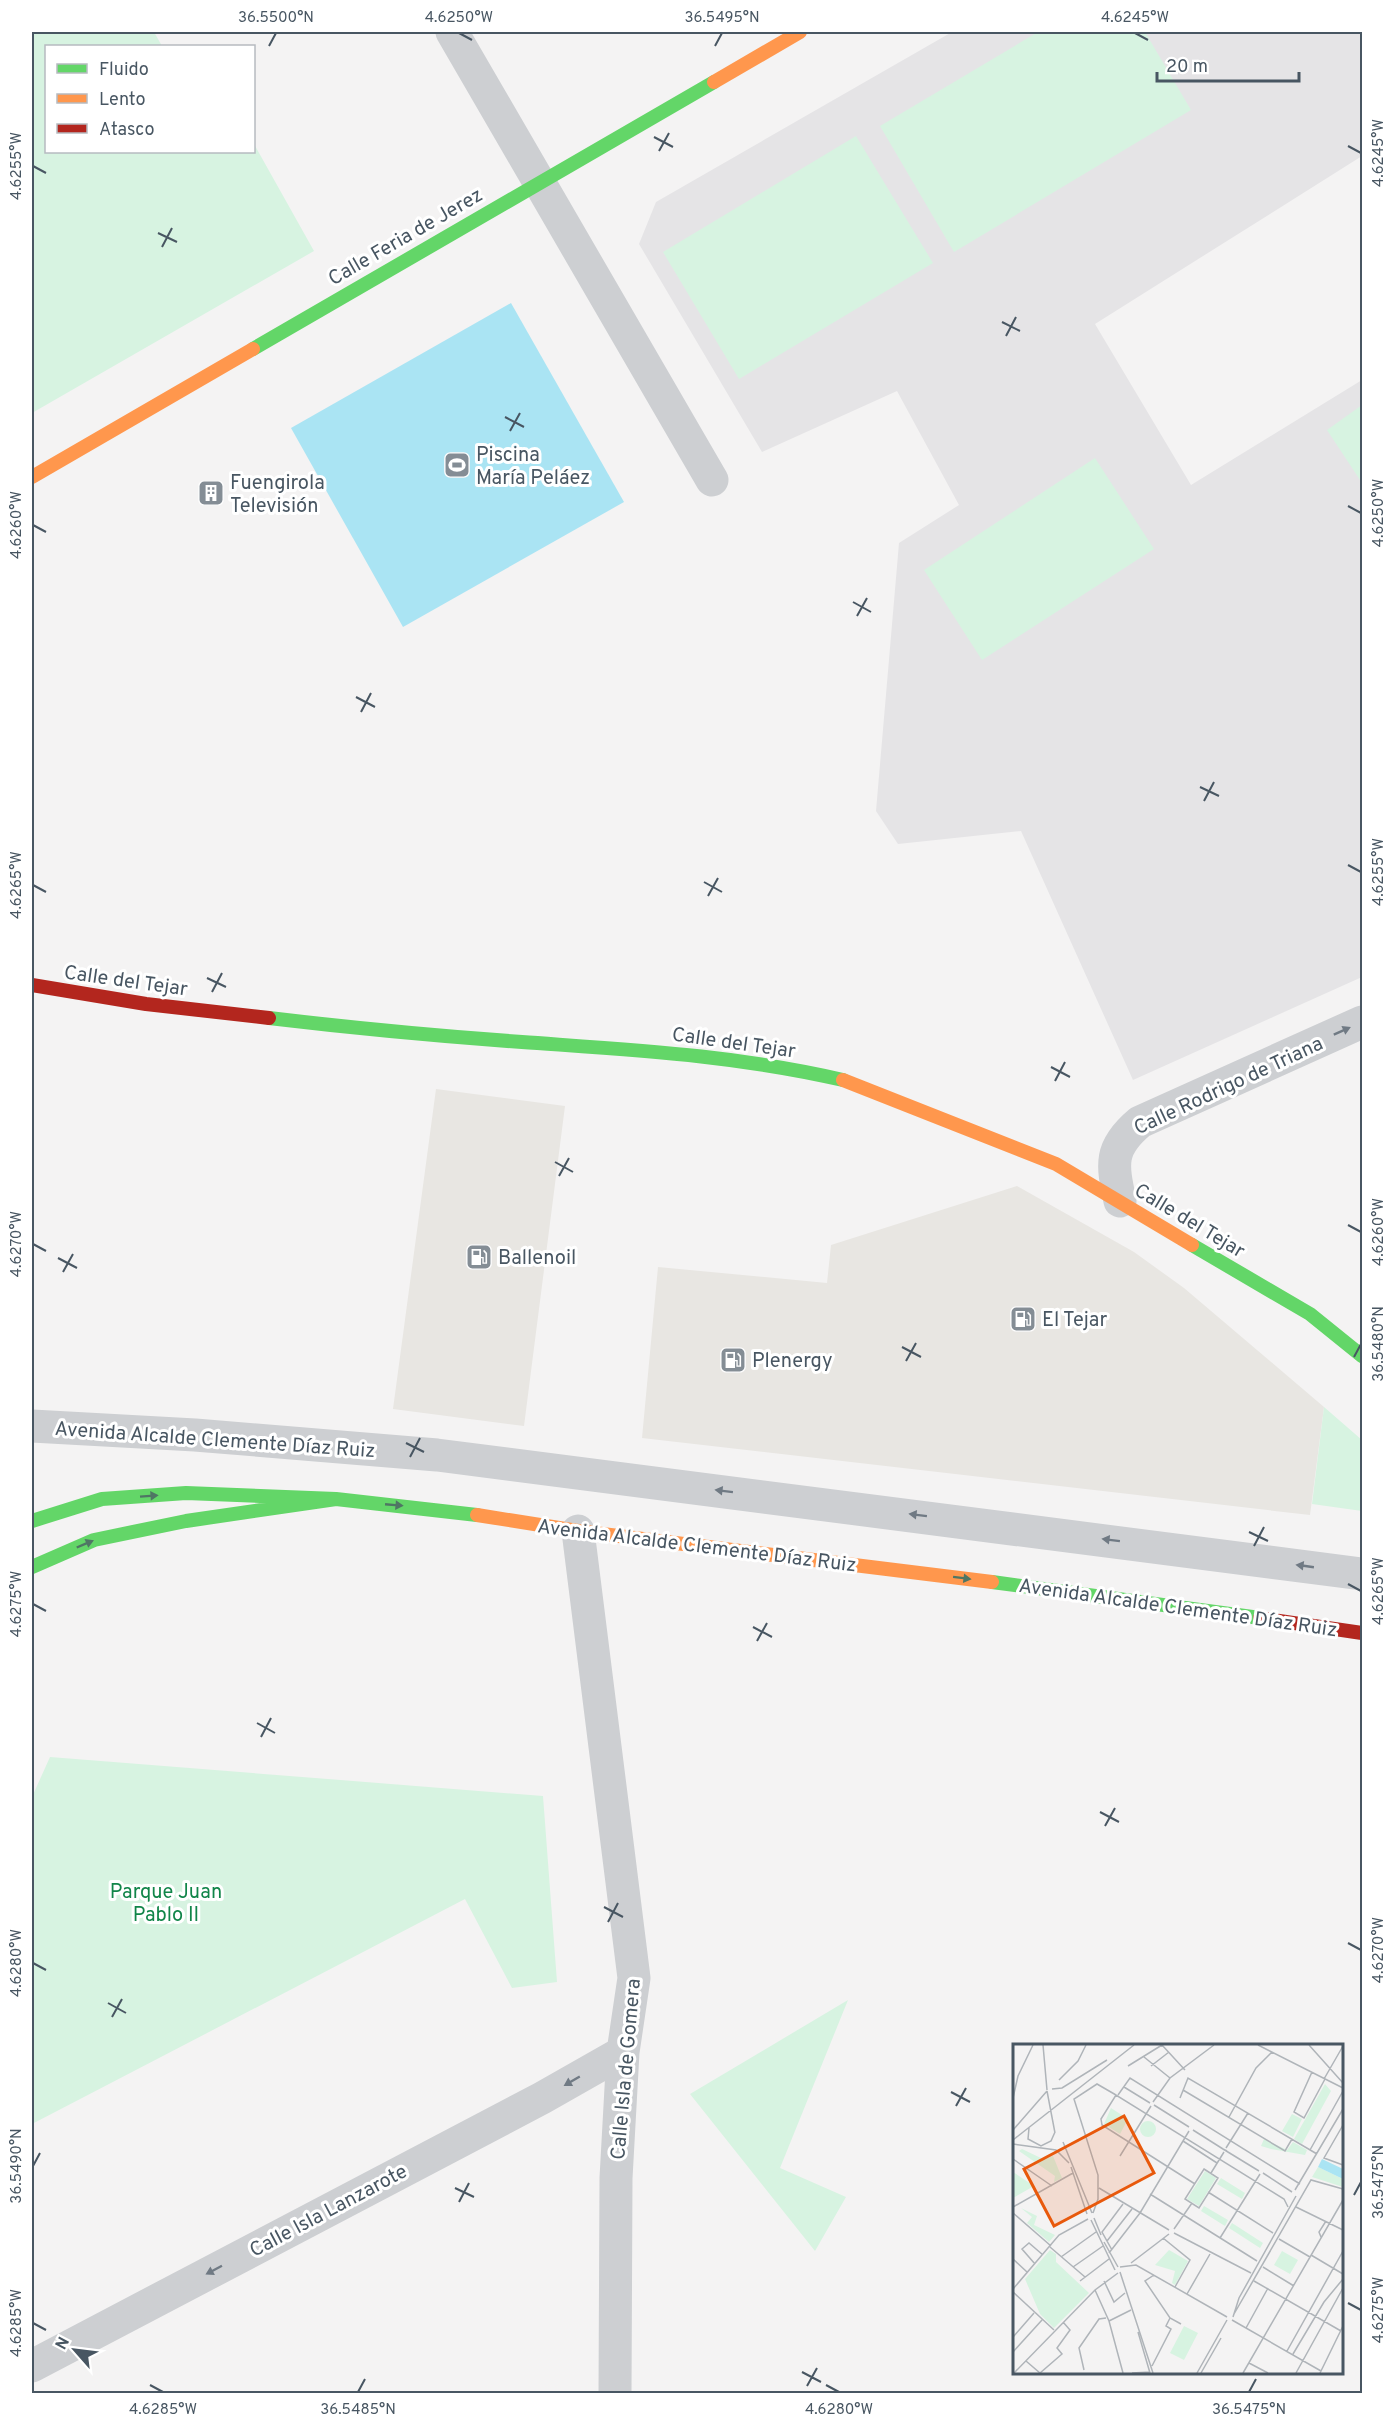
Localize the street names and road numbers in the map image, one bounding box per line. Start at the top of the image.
street label: Calle Feria de Jerez [324,183,488,293]
street label: Calle del Tejar [62,960,190,1004]
street label: Calle del Tejar [670,1022,798,1066]
street label: Calle Rodrigo de Triana [1130,1032,1328,1142]
street label: Calle del Tejar [1129,1178,1249,1265]
street label: Avenida Alcalde Clemente Díaz Ruiz [54,1417,376,1465]
street label: Avenida Alcalde Clemente Díaz Ruiz [536,1514,858,1579]
street label: Avenida Alcalde Clemente Díaz Ruiz [1017,1574,1339,1644]
street label: Calle Isla de Gomera [606,1977,648,2161]
street label: Calle Isla Lanzarote [246,2159,412,2264]

